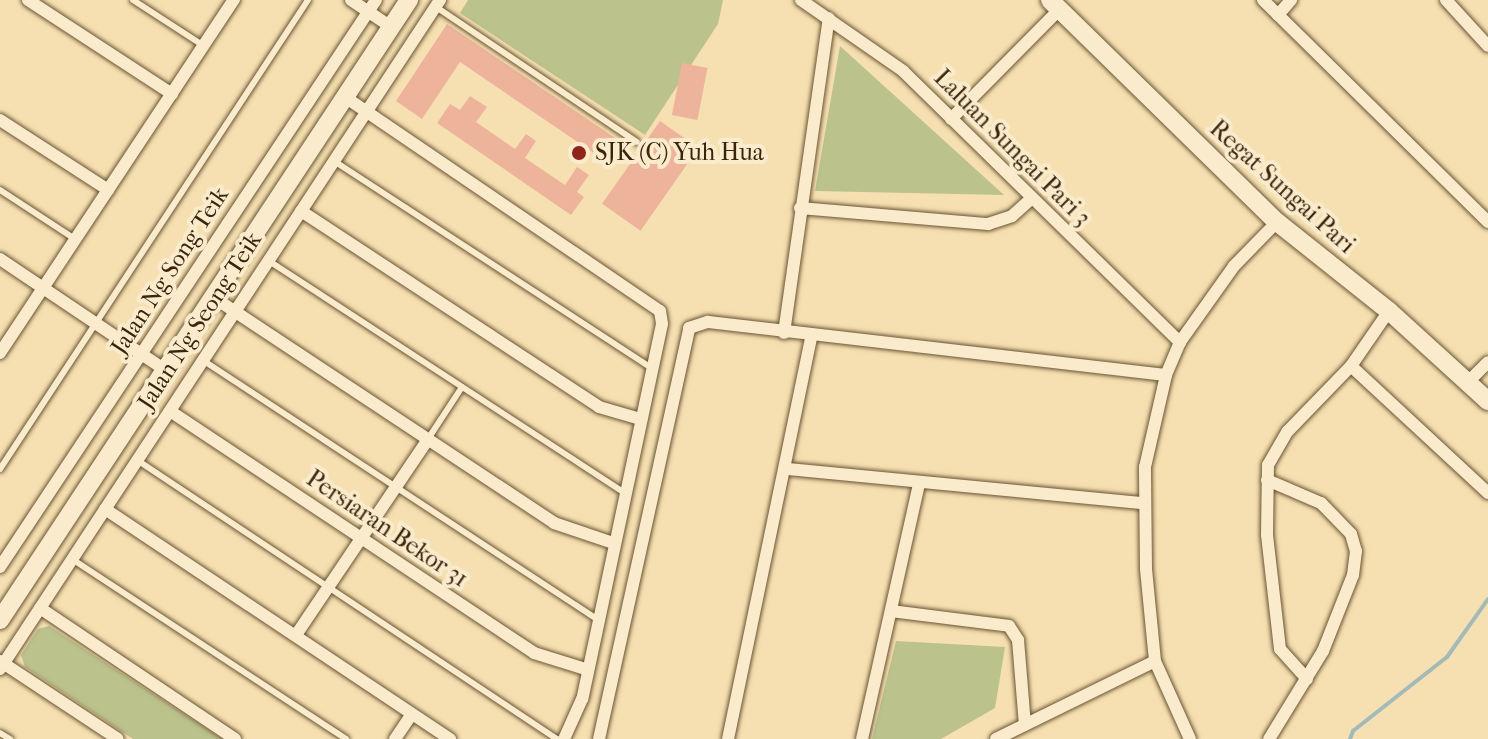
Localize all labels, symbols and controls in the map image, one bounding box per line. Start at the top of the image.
street label: Laluan Sungai Pari 3 [928,64,1096,232]
street label: Regat Sungai Pari [1204,114,1360,260]
place label: SJK (C) Yuh Hua [595,139,764,167]
marker: SJK (C) Yuh Hua [570,144,588,162]
street label: Jalan Ng Song Teik [105,182,235,360]
street label: Jalan Ng Seong Teik [132,227,268,415]
street label: Persiaran Bekor 31 [301,464,473,594]

